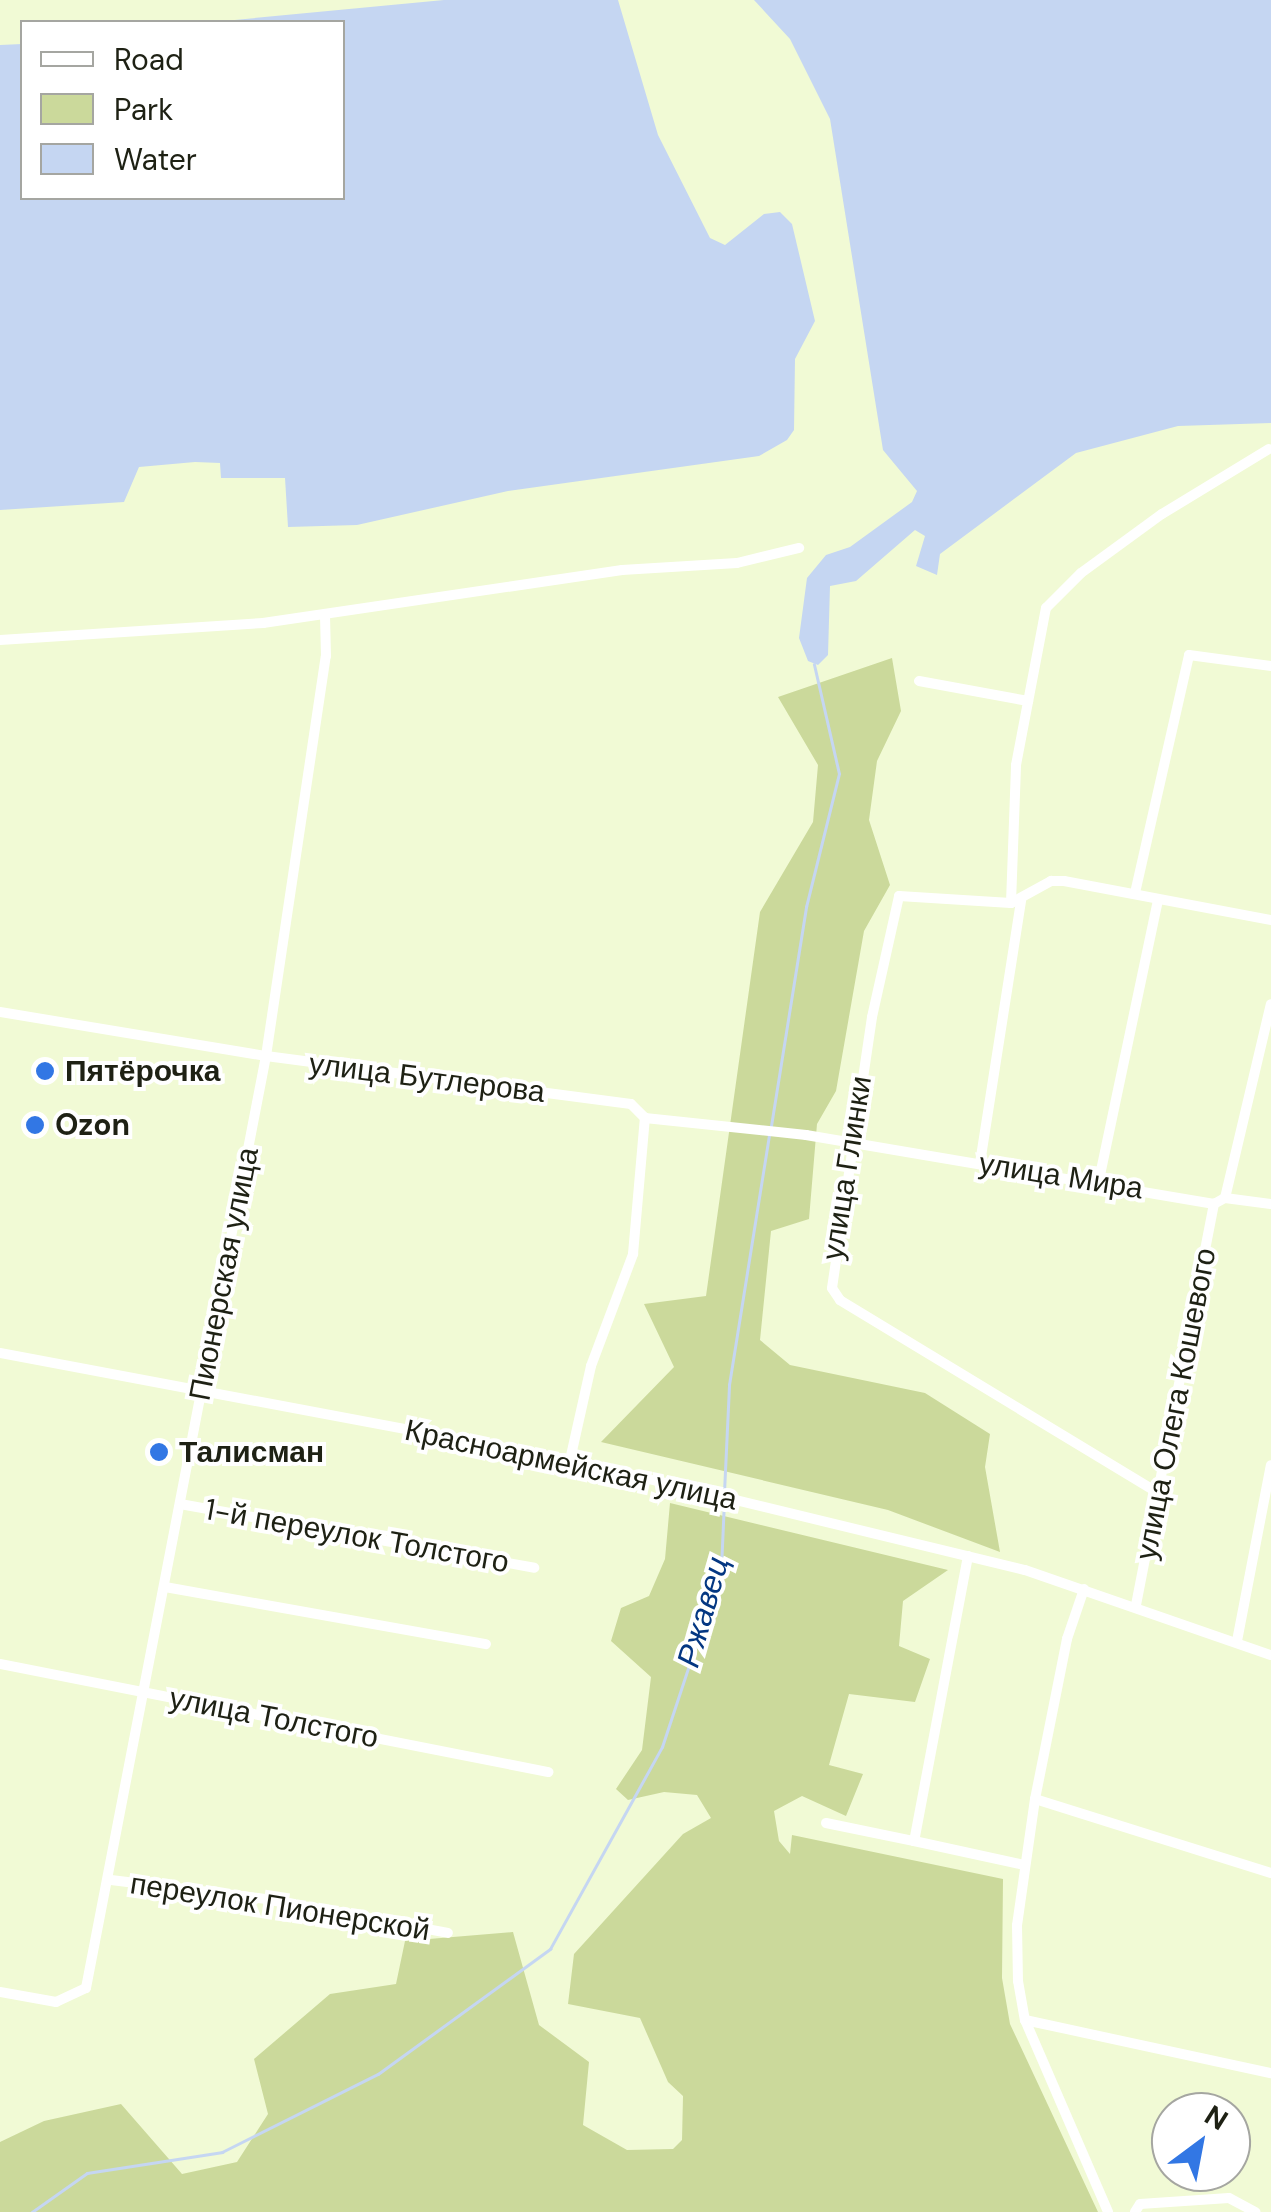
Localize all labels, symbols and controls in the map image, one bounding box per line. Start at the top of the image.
legend [20,20,345,200]
text: Road [114,40,184,79]
text: Park [114,90,173,129]
text: Water [114,140,197,179]
street label: улица Бутлерова [307,1046,547,1110]
place label: Пятёрочка [65,1053,220,1089]
marker: Пятёрочка [34,1060,56,1082]
street label: улица Глинки [815,1073,879,1263]
place label: Ozon [55,1107,130,1143]
marker: Ozon [24,1114,46,1136]
street label: Пионерская улица [182,1144,266,1404]
street label: улица Мира [976,1145,1146,1207]
street label: улица Олега Кошевого [1128,1245,1224,1563]
street label: Красноармейская улица [402,1412,740,1518]
place label: Талисман [179,1434,324,1470]
marker: Талисман [148,1441,170,1463]
street label: 1-й переулок Толстого [202,1492,512,1580]
water label: Ржавец [669,1552,737,1672]
street label: улица Толстого [167,1680,381,1756]
street label: переулок Пионерской [128,1866,432,1948]
north arrow [1151,2092,1251,2192]
text: N [1198,2097,1235,2139]

